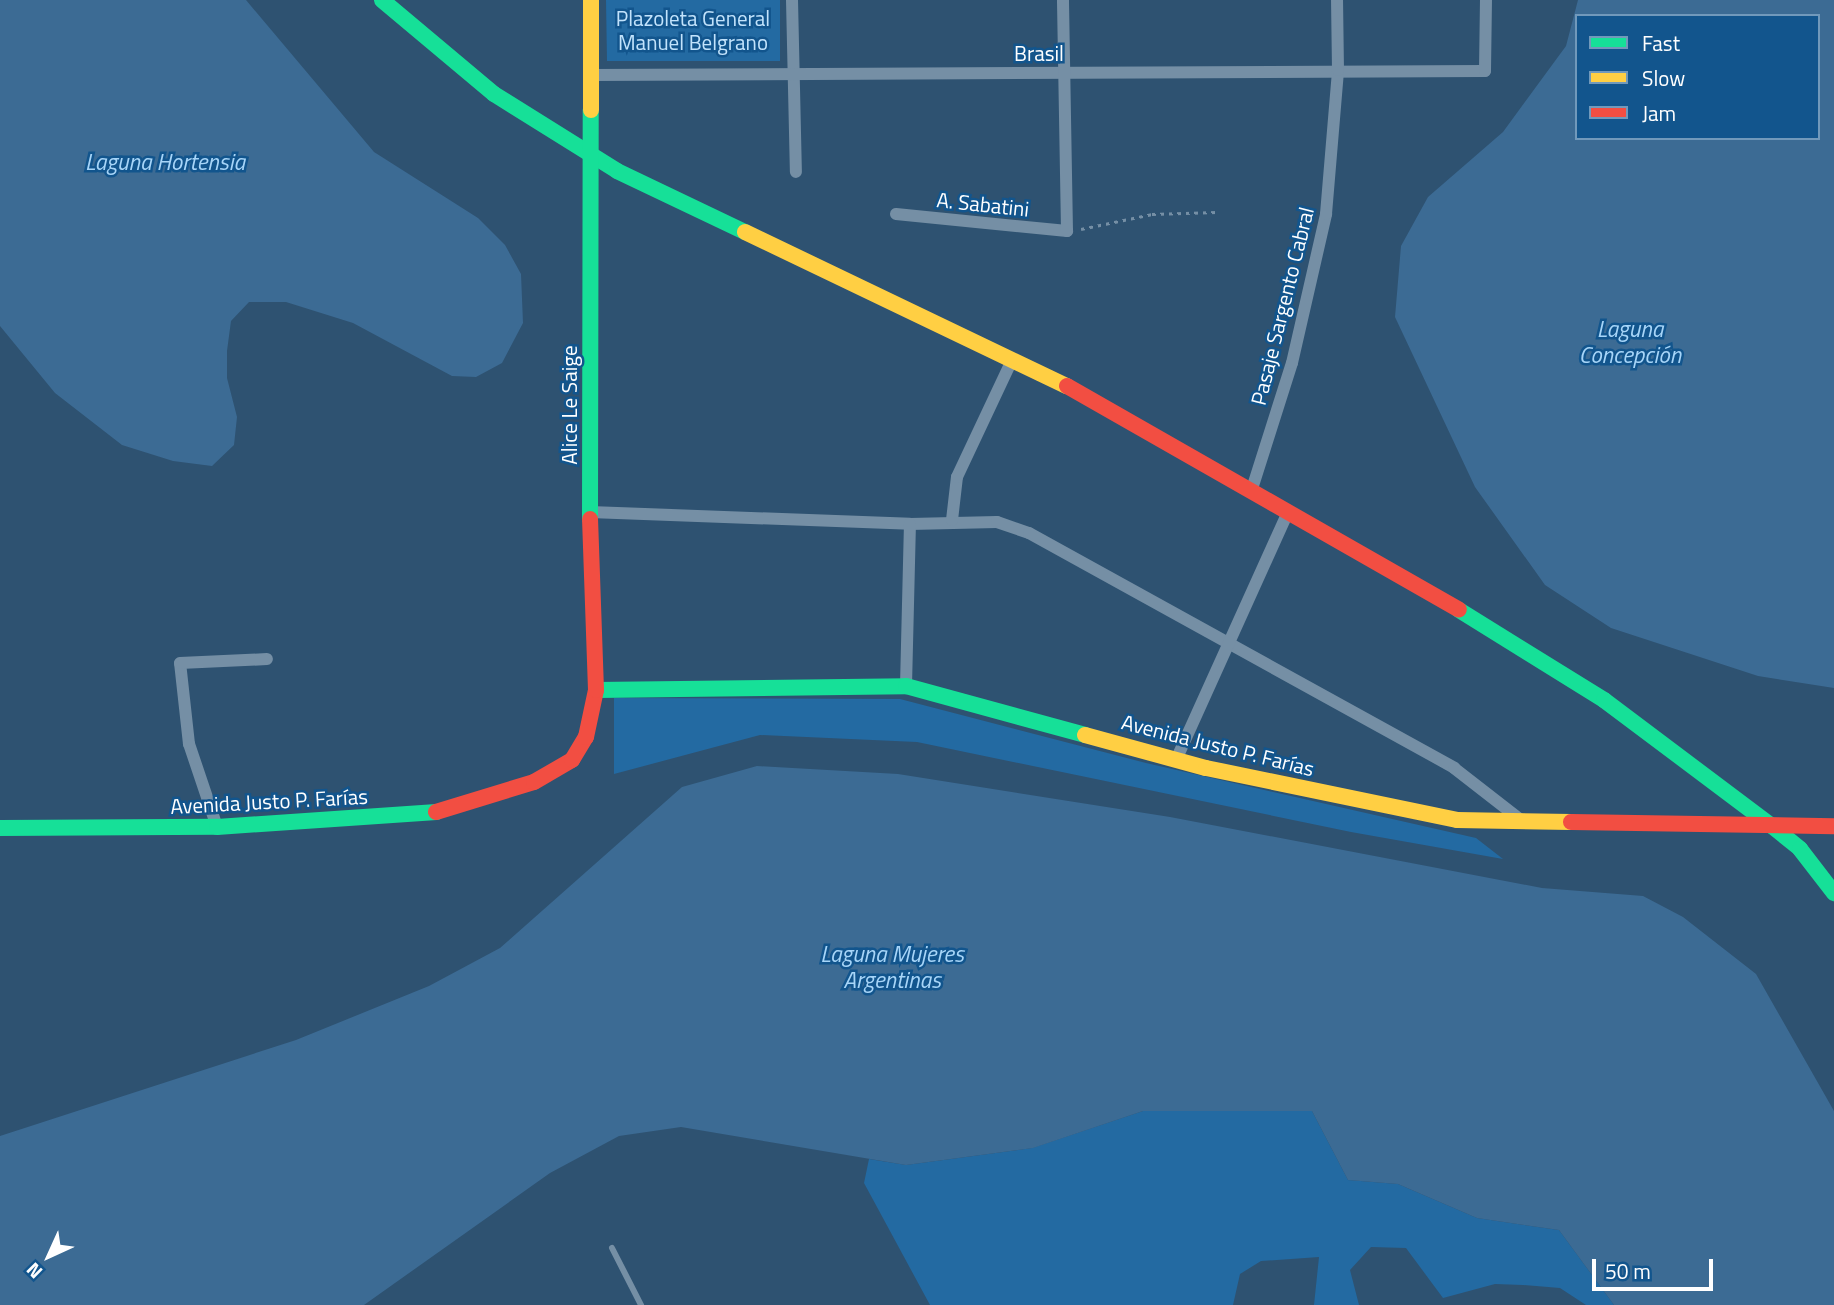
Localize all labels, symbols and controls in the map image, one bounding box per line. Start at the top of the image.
park label: Plazoleta General Manuel Belgrano [616,5,770,55]
legend [1575,14,1820,140]
text: Fast [1642,27,1680,59]
street label: Brasil [1014,40,1064,66]
text: Slow [1642,62,1685,94]
text: Jam [1642,97,1676,129]
water label: Laguna Hortensia [85,148,245,176]
street label: A. Sabatini [935,187,1031,221]
street label: Pasaje Sargento Cabral [1245,204,1319,408]
water label: Laguna Concepción [1579,315,1681,369]
street label: Alice Le Saige [556,345,582,465]
street label: Avenida Justo P. Farías [1119,709,1317,781]
street label: Avenida Justo P. Farías [170,783,368,819]
water label: Laguna Mujeres Argentinas [820,940,964,994]
north arrow [14,1221,84,1291]
scale bar [1596,1246,1717,1290]
text: 50 m [1605,1255,1651,1287]
text: N [19,1256,49,1286]

